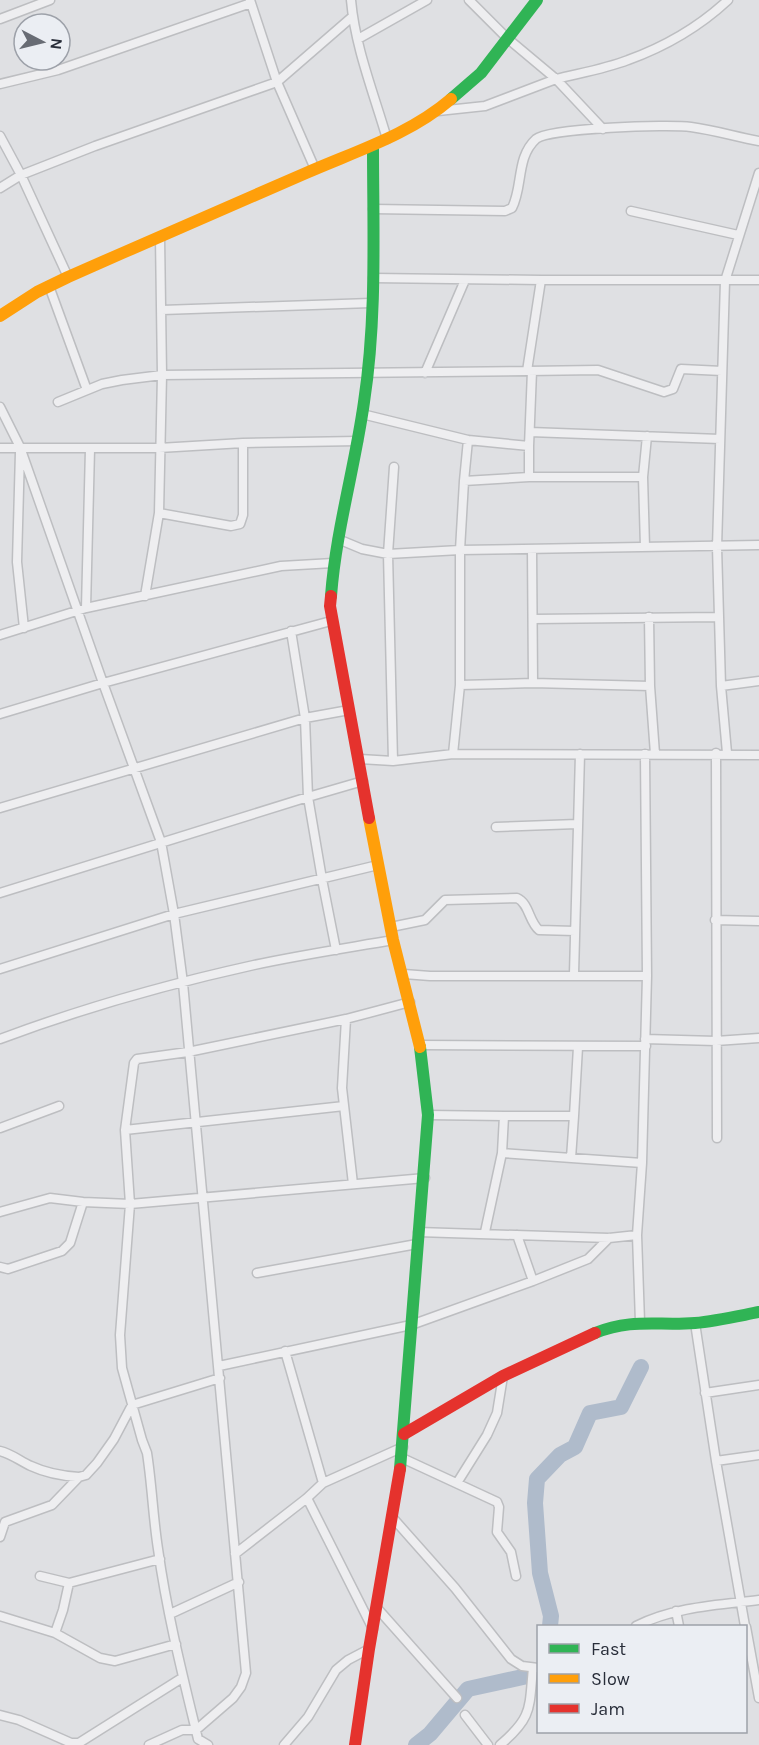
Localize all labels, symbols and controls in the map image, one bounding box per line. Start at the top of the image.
north arrow [12,12,72,72]
text: N [46,37,67,51]
legend [537,1625,747,1733]
text: Fast [591,1638,626,1660]
text: Slow [591,1668,630,1690]
text: Jam [591,1698,625,1720]

